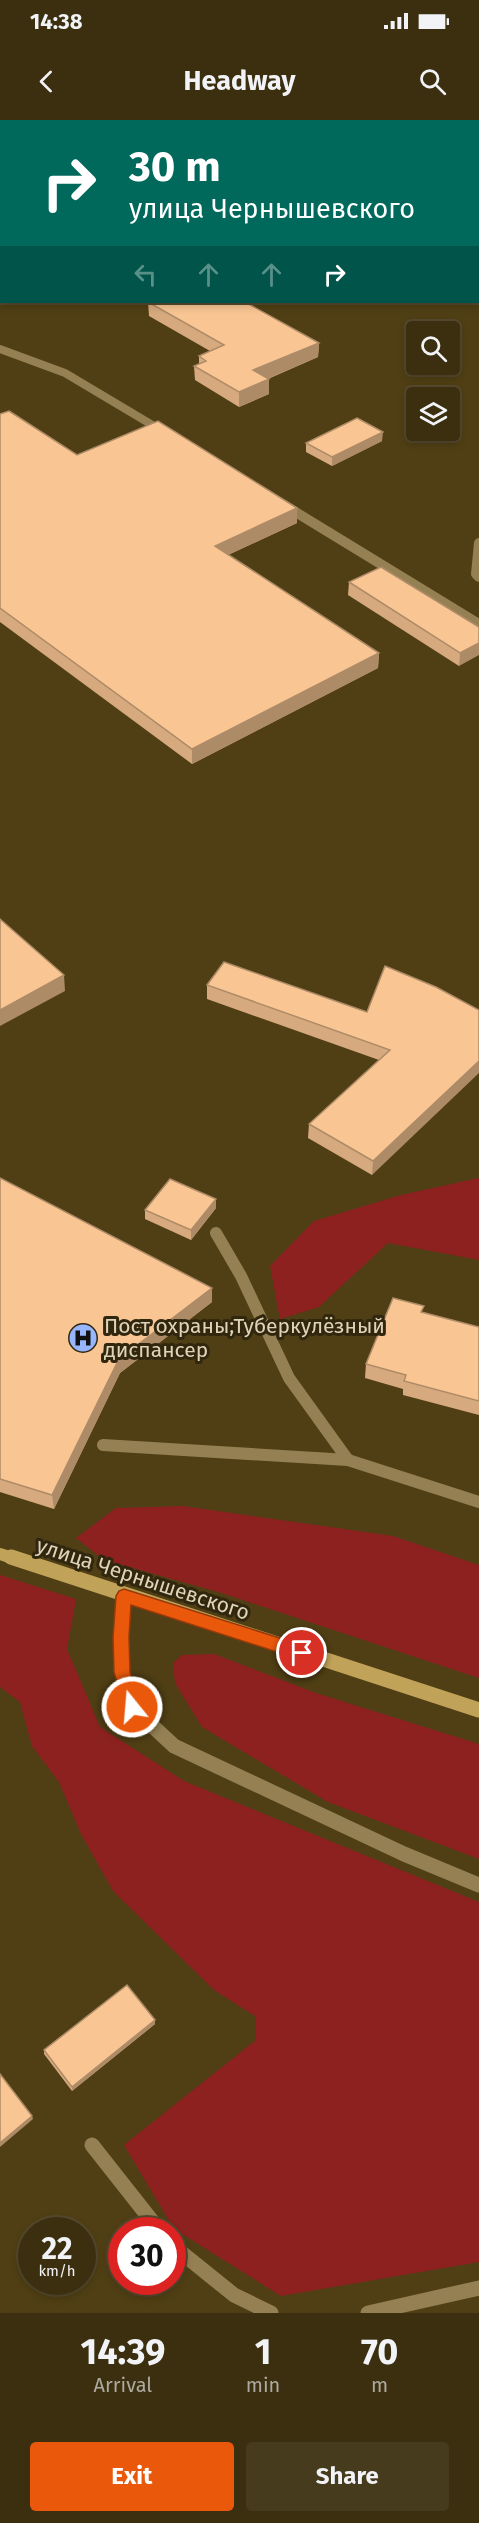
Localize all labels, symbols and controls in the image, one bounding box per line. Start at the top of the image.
text: 14:38 [30,8,83,35]
icon: back [30,65,63,98]
text: Headway [184,65,295,97]
icon: search [416,65,449,98]
text: 30 m [129,142,221,192]
icon: right [30,144,108,222]
text: улица Чернышевского [129,193,415,225]
icon: left [129,258,162,291]
icon: ahead [192,258,225,291]
icon: ahead [255,258,288,291]
icon: right [318,258,351,291]
map controls [406,321,460,441]
button: search [406,321,460,375]
button: layers [406,387,460,441]
place label: Пост охраны;Туберкулёзный диспансер [104,1313,385,1363]
hospital icon: Пост охраны;Туберкулёзный диспансер [67,1322,99,1354]
street label: улица Чернышевского [33,1532,253,1626]
pin [276,1627,327,1678]
icon: arrive [285,1636,318,1669]
position arrow [100,1675,164,1739]
speed limit sign: 30 [108,2217,186,2295]
text: 22 [41,2231,73,2267]
text: km/h [38,2262,76,2280]
text: 14:39 [81,2330,165,2374]
text: 1 [255,2330,271,2374]
text: 70 [361,2330,398,2374]
text: Arrival [94,2373,152,2397]
text: min [246,2373,280,2397]
text: m [371,2373,388,2397]
button: Exit [30,2442,234,2511]
button: Share [246,2442,449,2511]

